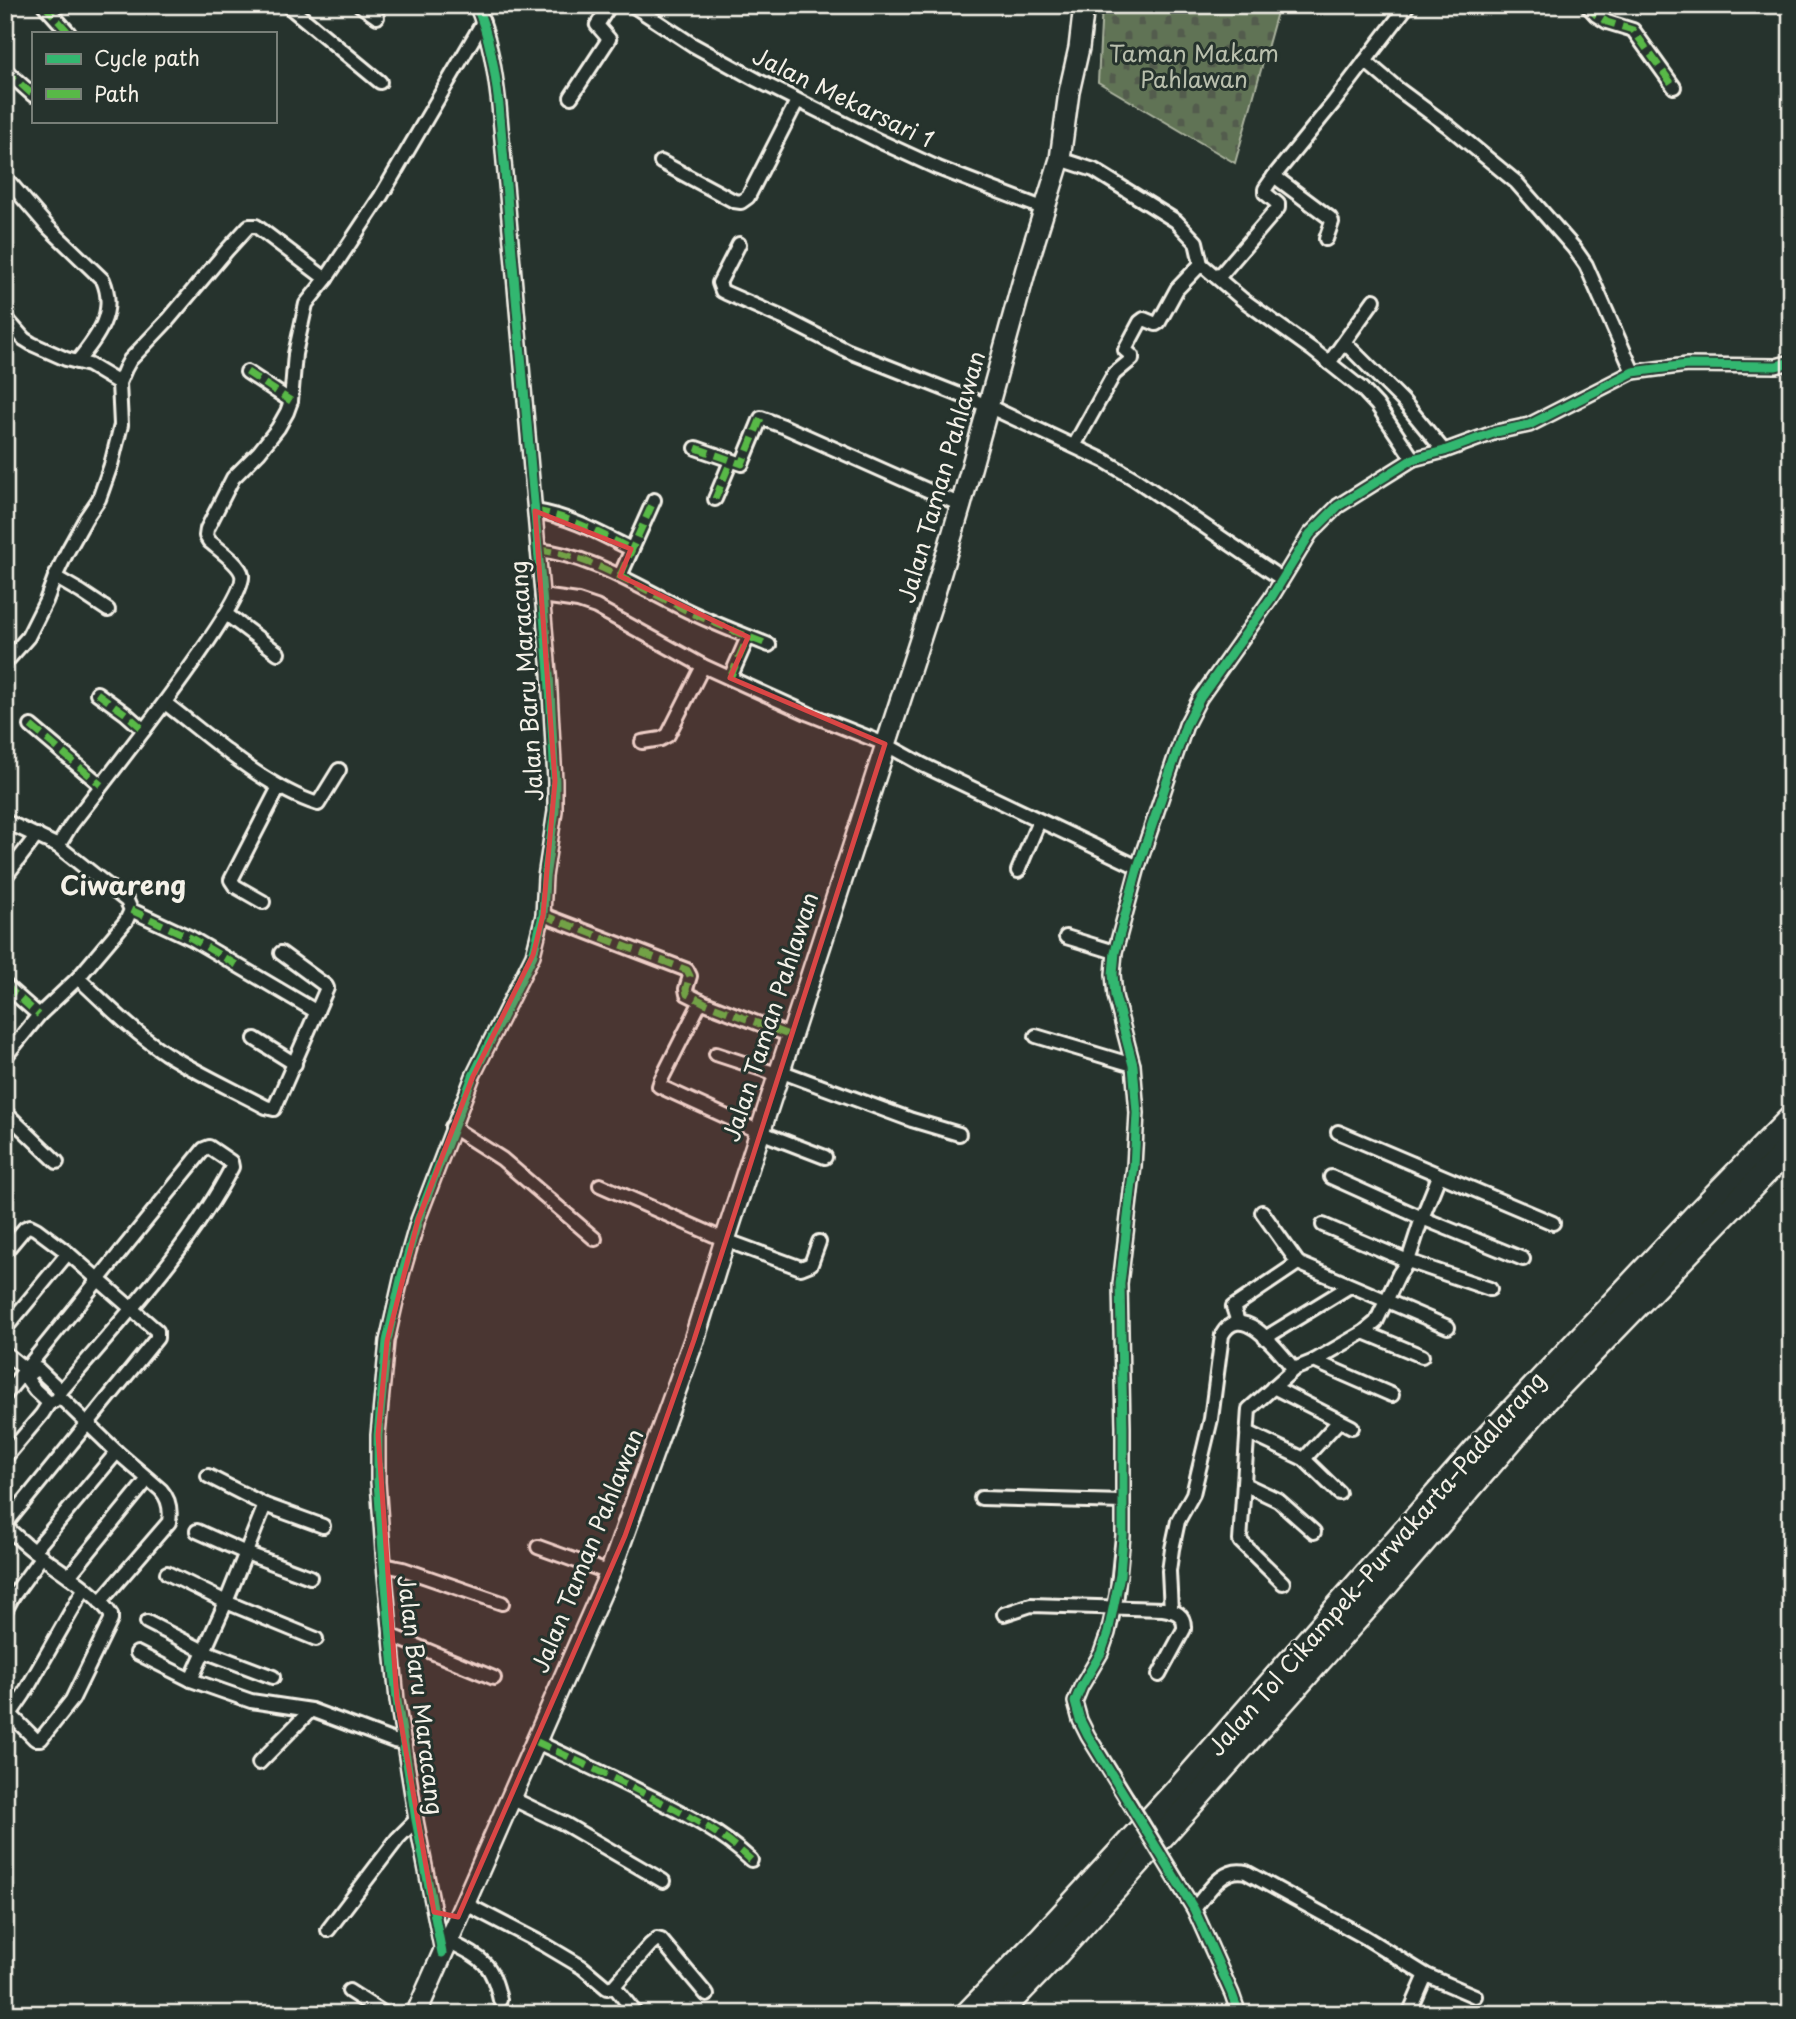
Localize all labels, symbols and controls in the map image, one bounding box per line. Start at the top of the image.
legend [32,32,276,122]
park label: Taman Makam Pahlawan [1109,35,1279,96]
street label: Jalan Mekarsari 1 [747,38,940,156]
text: Cycle path [94,41,200,73]
text: Path [94,77,139,109]
street label: Jalan Taman Pahlawan [888,347,993,607]
street label: Jalan Baru Maracang [500,559,551,803]
district label: Ciwareng [60,865,186,904]
street label: Jalan Taman Pahlawan [713,887,826,1146]
street label: Jalan Tol Cikampek–Purwakarta–Padalarang [1199,1363,1553,1763]
street label: Jalan Taman Pahlawan [522,1423,652,1678]
street label: Jalan Baru Maracang [389,1573,454,1817]

